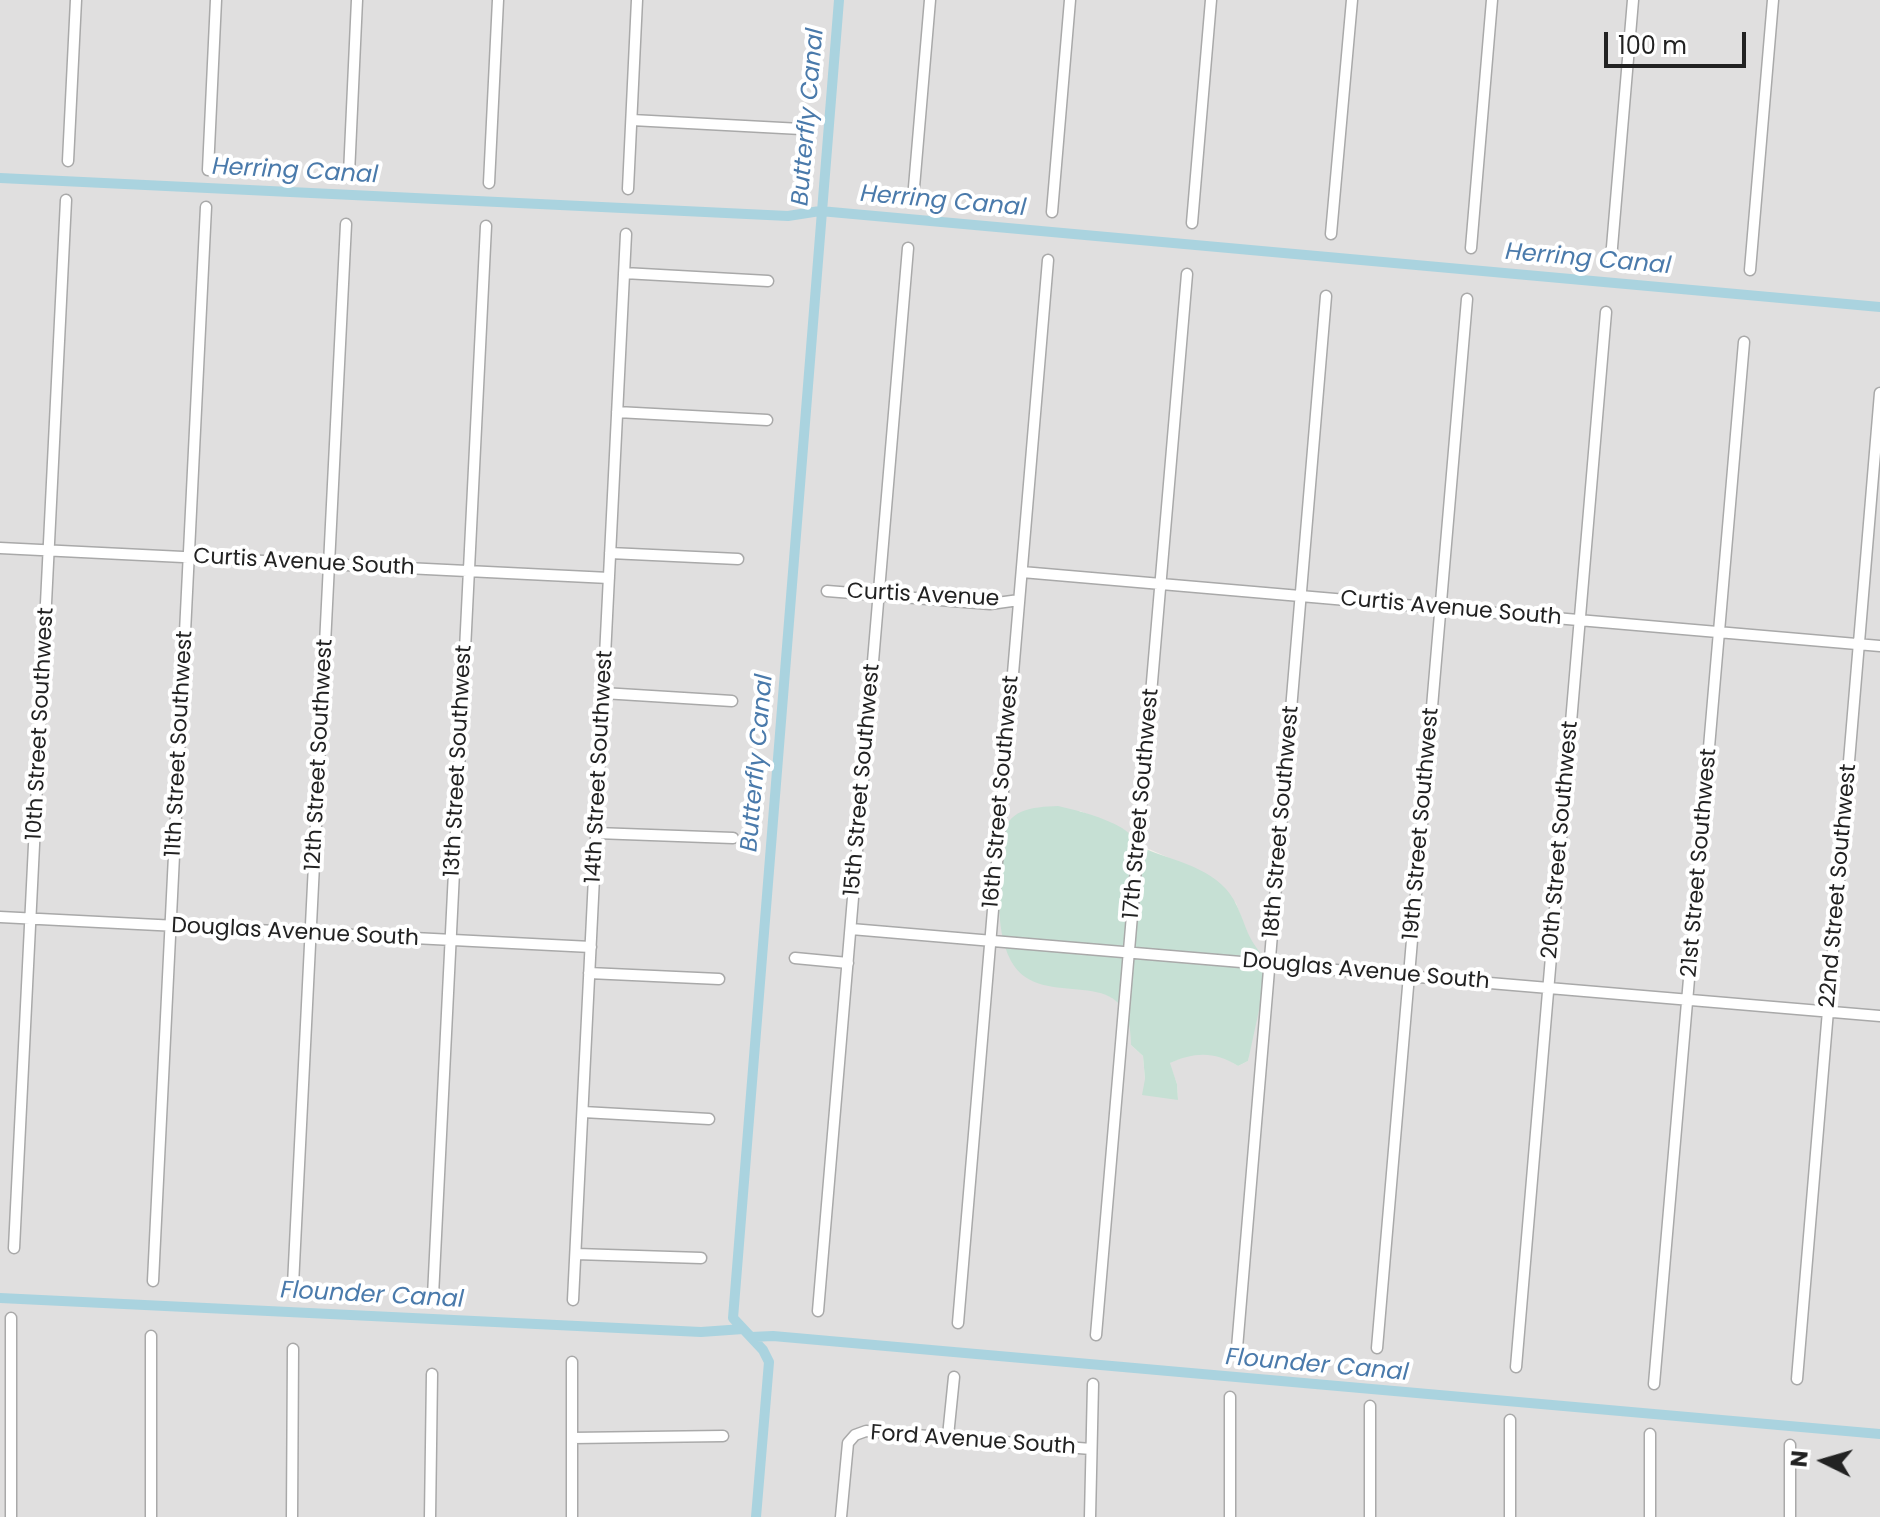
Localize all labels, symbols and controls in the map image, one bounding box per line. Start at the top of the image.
scale bar [1608,16,1750,66]
water label: Butterfly Canal [787,27,831,207]
text: 100 m [1618,29,1687,62]
water label: Herring Canal [211,153,379,191]
water label: Herring Canal [859,180,1027,224]
water label: Herring Canal [1504,238,1672,282]
street label: Curtis Avenue South [193,544,415,582]
street label: Curtis Avenue [846,579,1000,613]
street label: Curtis Avenue South [1339,586,1563,632]
street label: 10th Street Southwest [22,607,60,841]
street label: 11th Street Southwest [161,630,199,858]
street label: 12th Street Southwest [301,638,339,872]
street label: 13th Street Southwest [440,644,478,878]
street label: 14th Street Southwest [581,650,619,884]
street label: 15th Street Southwest [840,663,886,897]
water label: Butterfly Canal [736,673,780,853]
street label: 16th Street Southwest [979,674,1025,910]
street label: 17th Street Southwest [1119,687,1165,921]
street label: 18th Street Southwest [1259,705,1305,939]
street label: 19th Street Southwest [1399,707,1445,941]
street label: 20th Street Southwest [1537,720,1585,960]
street label: 21st Street Southwest [1677,747,1723,979]
street label: 22nd Street Southwest [1815,763,1863,1009]
street label: Douglas Avenue South [171,913,419,953]
street label: Douglas Avenue South [1241,948,1491,996]
water label: Flounder Canal [280,1277,464,1315]
water label: Flounder Canal [1224,1344,1410,1388]
street label: Ford Avenue South [869,1421,1077,1461]
north arrow [1784,1421,1864,1501]
text: N [1783,1449,1816,1468]

